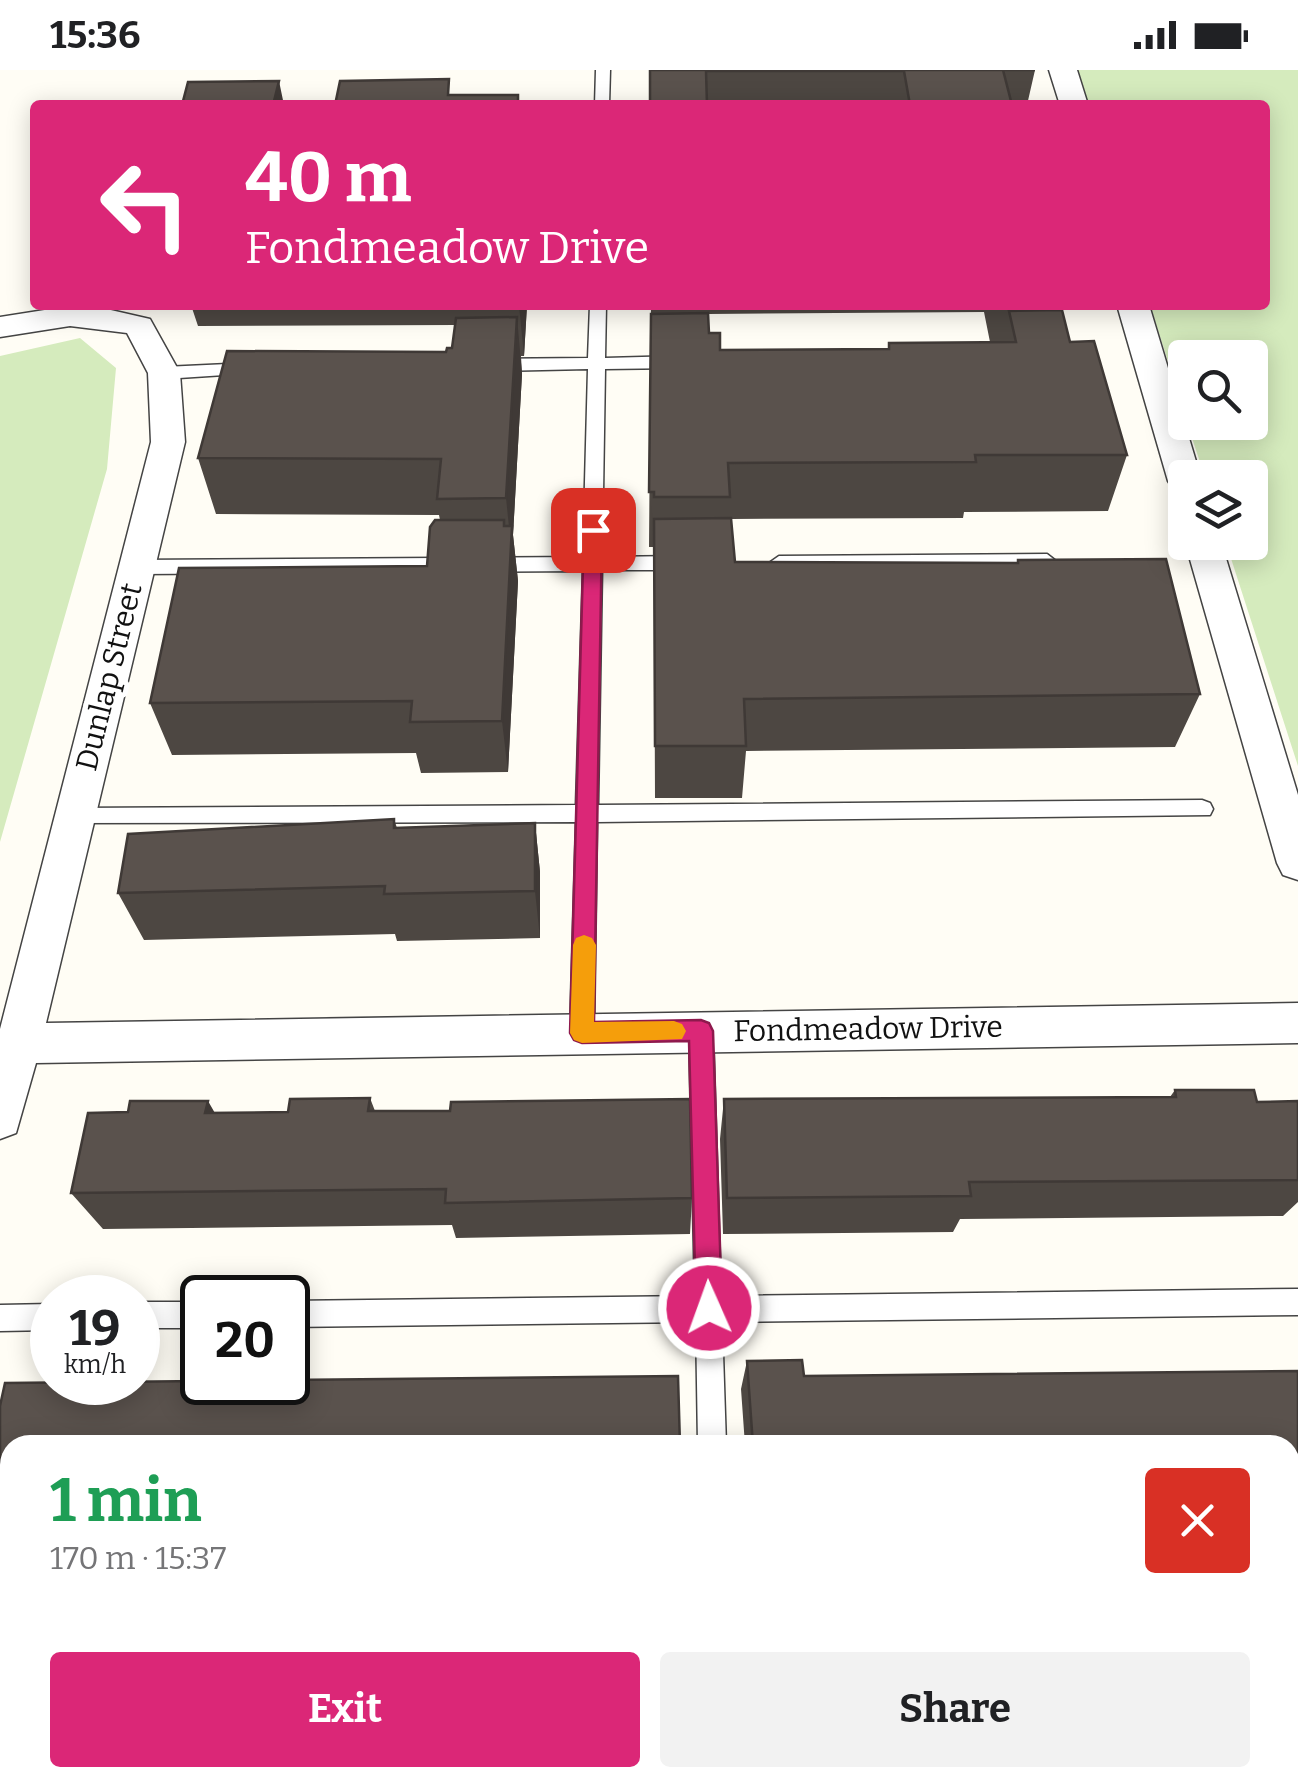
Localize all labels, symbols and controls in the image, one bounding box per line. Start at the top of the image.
text: 15:36 [50,12,140,58]
text: 40 m [245,136,411,220]
icon: left [80,140,210,270]
text: Fondmeadow Drive [245,221,649,275]
map controls [1168,340,1268,560]
button: search [1168,340,1268,440]
button: layers [1168,460,1268,560]
pin [551,488,636,573]
icon: arrive [566,503,621,558]
street label: Dunlap Street [68,579,150,775]
street label: Fondmeadow Drive [733,1009,1003,1049]
position arrow [657,1256,761,1360]
speed limit sign: 20 [180,1275,310,1405]
text: 19 [69,1298,121,1358]
text: km/h [64,1350,126,1380]
text: 1 min [50,1465,202,1537]
button: close [1145,1468,1250,1573]
text: 170 m · 15:37 [50,1539,226,1577]
button: Exit [50,1652,640,1767]
button: Share [660,1652,1250,1767]

